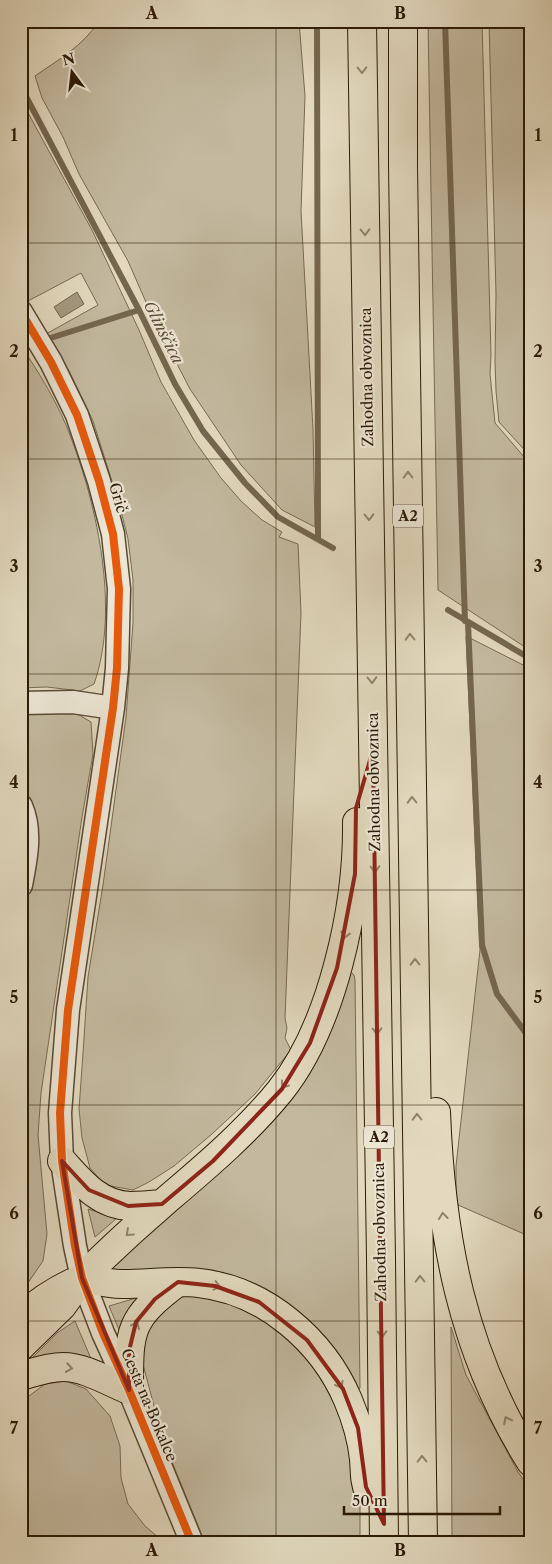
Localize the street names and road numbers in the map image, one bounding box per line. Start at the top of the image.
street label: Zahodna obvoznica [356,307,377,447]
street label: Grič [105,480,132,515]
road number: A2 [393,504,423,528]
street label: Zahodna obvoznica [363,712,384,852]
road number: A2 [364,1126,394,1148]
street label: Zahodna obvoznica [369,1162,390,1302]
street label: Cesta na Bokalce [117,1345,182,1464]

